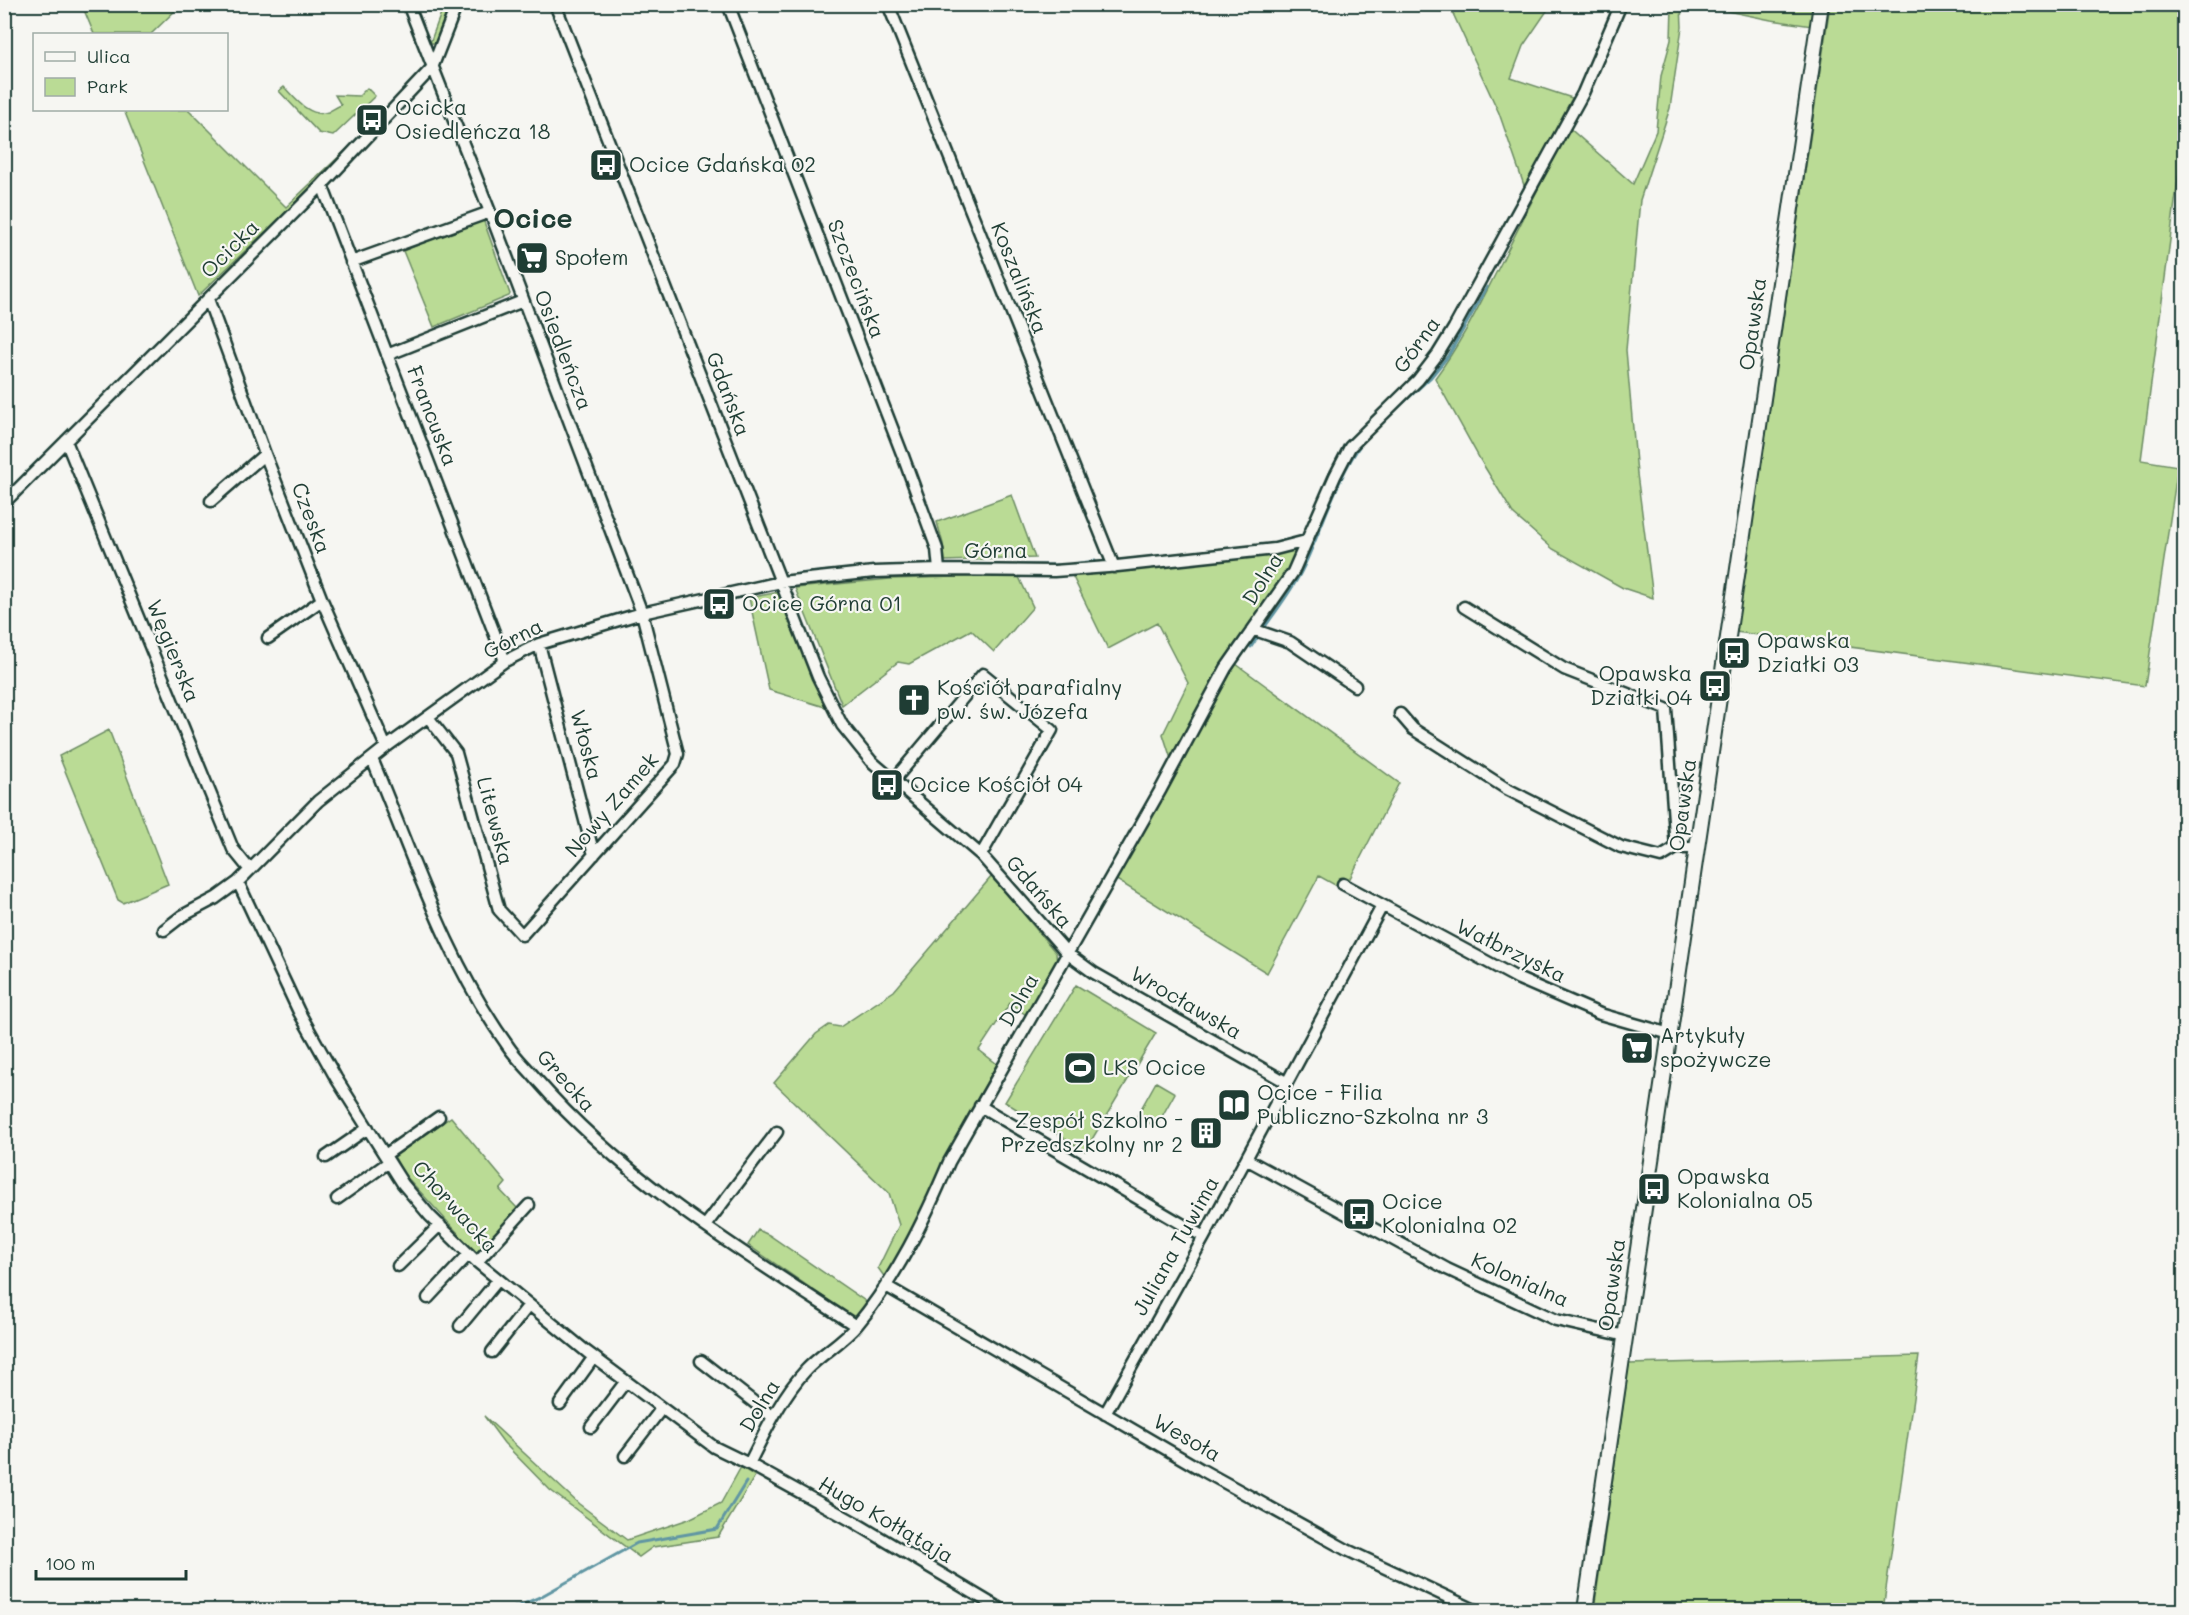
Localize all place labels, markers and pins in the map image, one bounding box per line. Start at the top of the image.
place label: Ocicka Osiedleńcza 18 [395,93,550,144]
bus stop icon: Ocicka Osiedleńcza 18 [354,102,390,138]
bus stop icon: Ocice Gdańska 02 [588,147,624,183]
place label: Ocice Gdańska 02 [629,150,816,177]
supermarket icon: Społem [514,240,550,276]
place label: Społem [555,243,629,270]
bus stop icon: Ocice Górna 01 [701,586,737,622]
place label: Ocice Górna 01 [742,589,902,616]
place label: Opawska Działki 03 [1757,626,1859,677]
bus stop icon: Opawska Działki 03 [1716,635,1752,671]
place label: Opawska Działki 04 [1590,659,1693,710]
bus stop icon: Opawska Działki 04 [1697,668,1733,704]
place label: Kościół parafialny pw. św. Józefa [937,673,1122,724]
church icon: Kościół parafialny pw. św. Józefa [896,682,932,718]
bus stop icon: Ocice Kościół 04 [869,767,905,803]
place label: Ocice Kościół 04 [910,770,1083,797]
place label: Artykuły spożywcze [1660,1021,1772,1072]
supermarket icon: Artykuły spożywcze [1619,1030,1655,1066]
sports icon: LKS Ocice [1062,1050,1098,1086]
place label: LKS Ocice [1103,1053,1206,1080]
place label: Ocice - Filia Publiczno-Szkolna nr 3 [1257,1078,1488,1129]
library icon: Ocice - Filia Publiczno-Szkolna nr 3 [1216,1087,1252,1123]
place label: Zespół Szkolno - Przedszkolny nr 2 [1001,1106,1183,1157]
building icon: Zespół Szkolno - Przedszkolny nr 2 [1188,1115,1224,1151]
place label: Opawska Kolonialna 05 [1677,1162,1813,1213]
bus stop icon: Opawska Kolonialna 05 [1636,1171,1672,1207]
place label: Ocice Kolonialna 02 [1382,1187,1517,1238]
bus stop icon: Ocice Kolonialna 02 [1341,1196,1377,1232]

